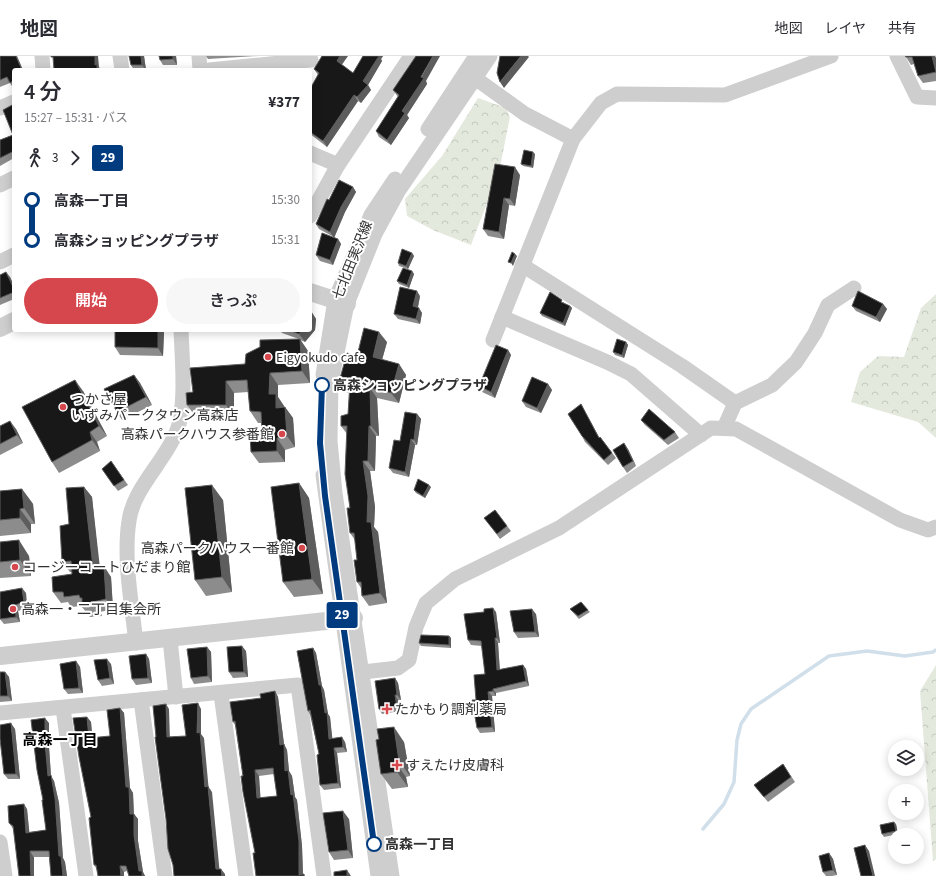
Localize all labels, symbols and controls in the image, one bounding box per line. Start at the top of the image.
text: 地図 [20,16,58,43]
text: 地図 [774,19,802,39]
text: レイヤ [824,19,866,39]
text: 共有 [888,19,916,39]
text: 4 分 [24,76,62,108]
text: ¥377 [268,92,300,113]
text: 15:27 – 15:31 · バス [24,109,128,127]
icon: walk [24,147,46,169]
icon: forward [64,147,86,169]
text: 29 [100,148,115,168]
text: 3 [52,149,58,167]
text: 高森一丁目 [54,191,129,212]
text: 15:30 [271,191,300,209]
street label: 七北田実沢線 [328,218,378,303]
text: 高森ショッピングプラザ [54,231,219,252]
text: 15:31 [271,231,300,249]
button: 開始 [24,278,158,324]
button: きっぷ [166,278,300,324]
place label: Eigyokudo cafe [276,348,365,368]
marker: Eigyokudo cafe [263,352,273,362]
place label: 高森ショッピングプラザ [333,376,487,396]
marker: 高森ショッピングプラザ [314,377,330,393]
place label: つかさ屋 いずみパークタウン高森店 [71,390,238,426]
marker: つかさ屋 いずみパークタウン高森店 [58,402,68,412]
place label: 高森パークハウス参番館 [121,425,274,445]
marker: 高森パークハウス参番館 [277,429,287,439]
place label: 高森パークハウス一番館 [141,539,294,559]
marker: 高森パークハウス一番館 [297,543,307,553]
place label: コージーコートひだまり館 [23,558,190,578]
marker: コージーコートひだまり館 [10,562,20,572]
place label: 高森一・二丁目集会所 [21,600,161,620]
line badge: 29 [324,602,360,628]
marker: 高森一・二丁目集会所 [8,604,18,614]
text: 29 [335,605,349,625]
place label: たかもり調剤薬局 [395,700,507,720]
marker: たかもり調剤薬局 [382,704,392,714]
district label: 高森一丁目 [22,730,98,751]
map controls [888,740,924,864]
button: layers [888,740,924,776]
place label: すえたけ皮膚科 [406,756,504,776]
marker: すえたけ皮膚科 [391,759,403,771]
button: + [888,784,924,820]
button: − [888,828,924,864]
place label: 高森一丁目 [385,835,455,855]
marker: 高森一丁目 [366,836,382,852]

